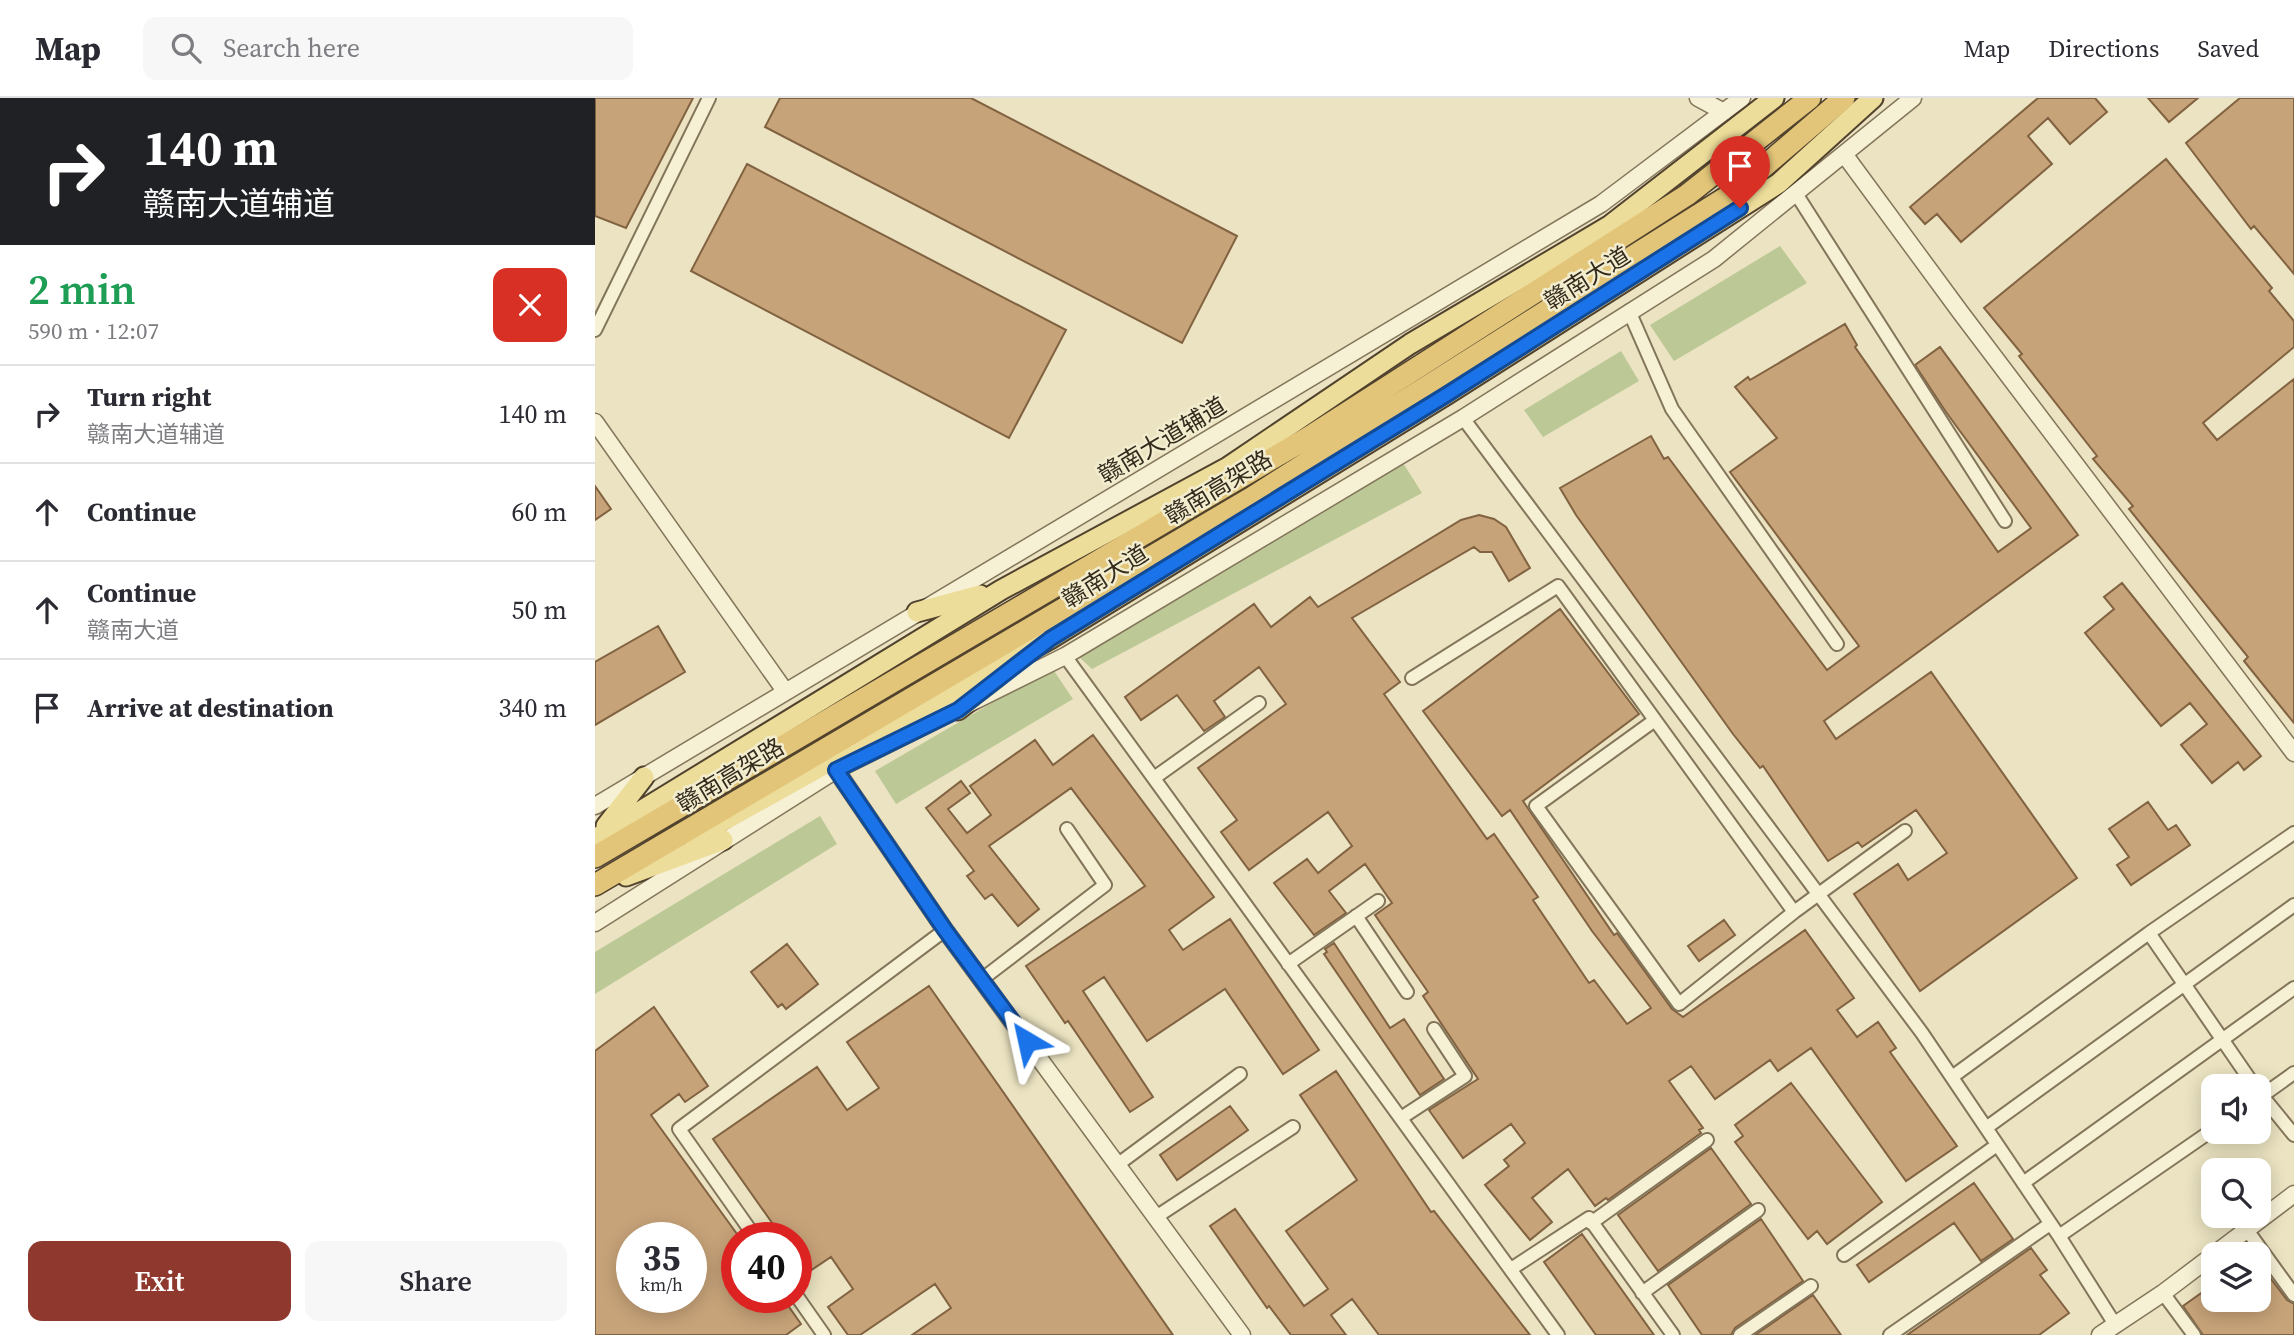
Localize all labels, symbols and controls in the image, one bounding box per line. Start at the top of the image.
search box [143,17,633,80]
text: Map [35,26,101,71]
icon: search [167,29,205,67]
text: Search here [223,30,360,66]
text: Map [1963,32,2010,65]
text: Directions [2048,32,2159,65]
text: Saved [2197,32,2259,65]
text: 140 m [143,114,278,181]
icon: right [28,126,119,217]
pin [1710,136,1770,208]
icon: arrive [1721,147,1759,185]
text: 赣南大道辅道 [143,182,335,226]
street label: 赣南大道 [1538,239,1636,317]
text: 2 min [28,260,136,318]
button: close [493,268,567,342]
text: 590 m · 12:07 [28,315,159,347]
text: Turn right [87,379,211,415]
street label: 赣南大道辅道 [1092,389,1232,491]
icon: right [28,395,66,433]
text: 140 m [499,396,567,432]
text: 赣南大道辅道 [87,418,225,450]
street label: 赣南高架路 [1158,442,1278,532]
icon: ahead [28,493,66,531]
text: Continue [87,494,196,530]
text: 60 m [512,494,567,530]
street label: 赣南大道 [1056,537,1154,615]
text: Continue [87,575,196,611]
icon: ahead [28,591,66,629]
text: 50 m [512,592,567,628]
text: 赣南大道 [87,614,179,646]
icon: arrive [28,689,66,727]
text: Arrive at destination [87,690,334,726]
text: 340 m [499,690,567,726]
street label: 赣南高架路 [670,730,790,820]
position arrow [990,1004,1064,1078]
map controls [2201,1074,2271,1312]
button: sound [2201,1074,2271,1144]
button: search [2201,1158,2271,1228]
speed limit sign: 40 [721,1222,812,1313]
text: 35 [643,1234,680,1282]
button: Exit [28,1241,291,1321]
button: Share [305,1241,567,1321]
button: layers [2201,1242,2271,1312]
text: km/h [640,1272,683,1297]

